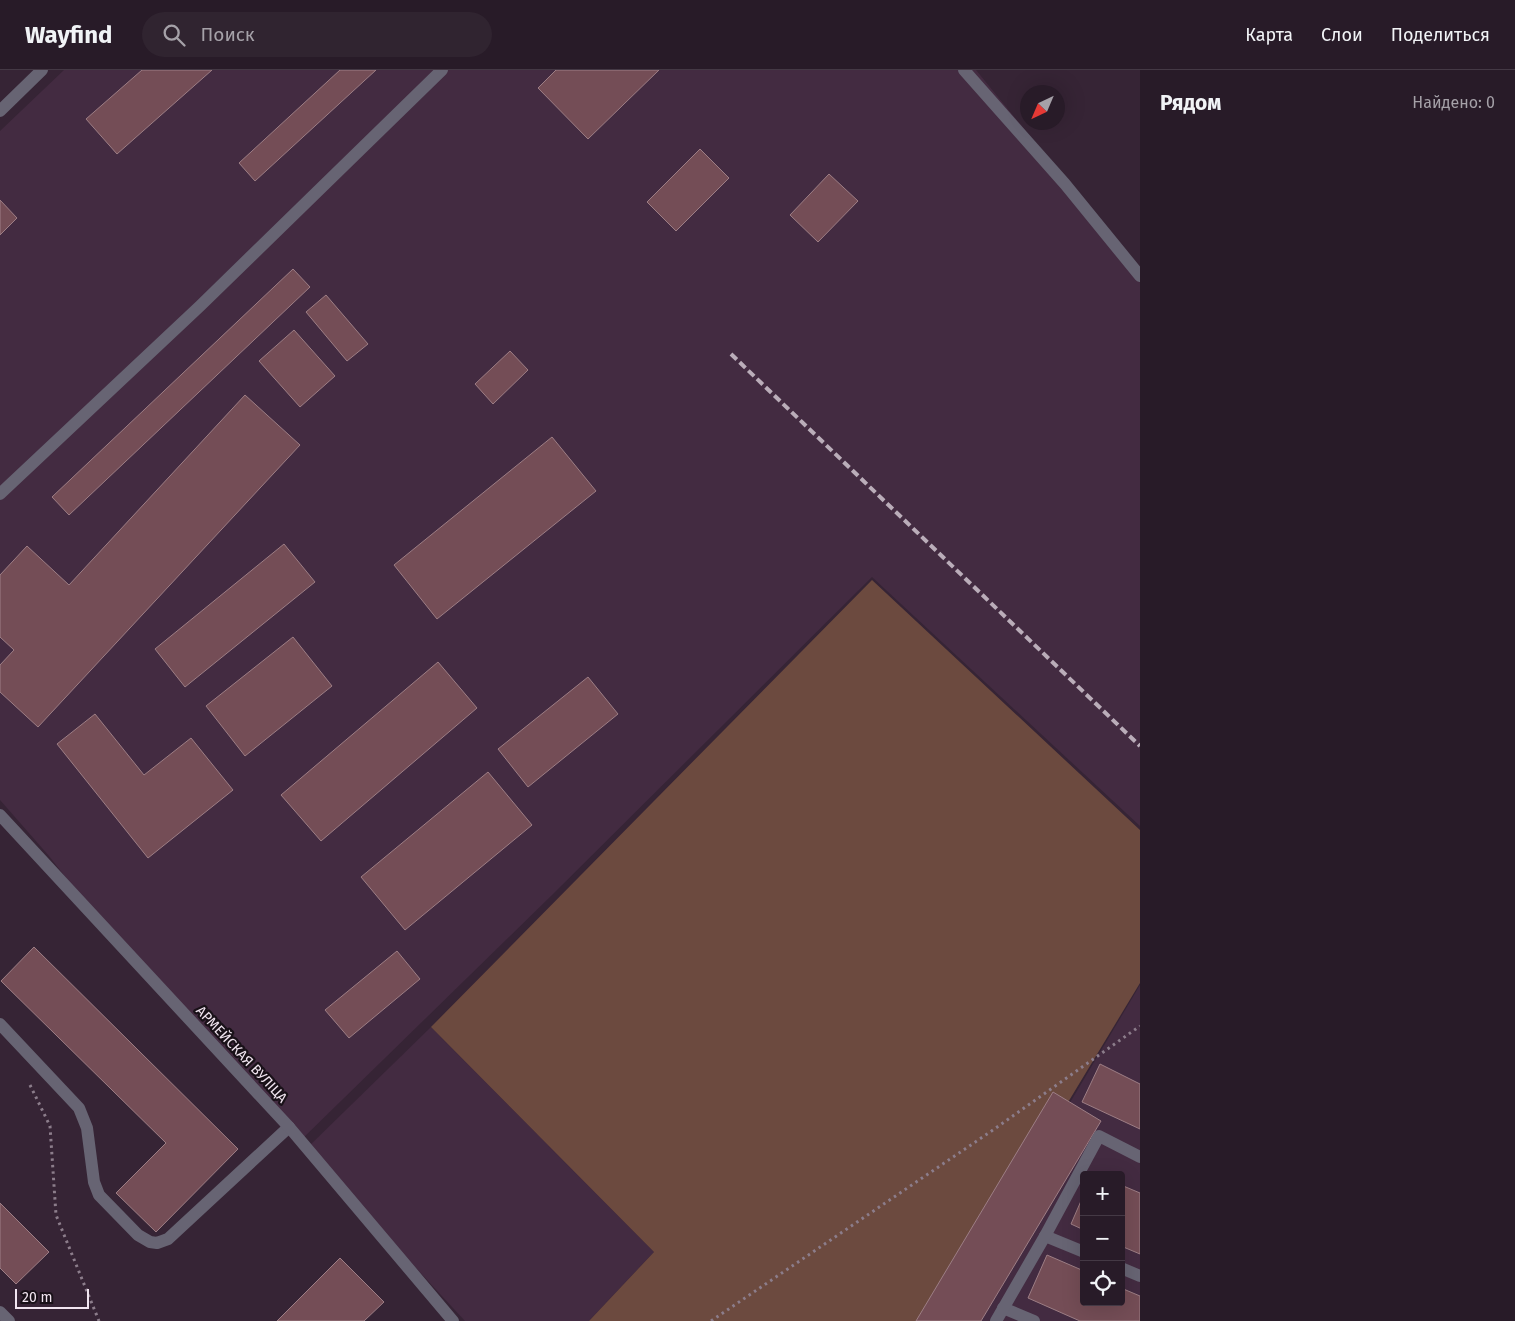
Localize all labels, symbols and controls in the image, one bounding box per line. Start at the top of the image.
search box [142,12,492,57]
text: Wayfind [25,21,112,49]
icon: search [160,21,188,49]
text: Поиск [200,23,255,46]
text: Карта [1245,24,1293,46]
text: Слои [1321,24,1363,46]
text: Поделиться [1391,24,1490,46]
north arrow [1020,85,1065,130]
text: Рядом [1160,90,1221,116]
text: Найдено: 0 [1412,93,1495,112]
street label: АРМЕЙСКАЯ ВУЛІЦА [192,1002,291,1106]
map controls [1080,1171,1125,1306]
button: + [1080,1171,1125,1216]
button: − [1080,1216,1125,1261]
button: locate [1080,1261,1125,1306]
scale bar [15,1286,89,1309]
text: 20 m [22,1289,52,1306]

